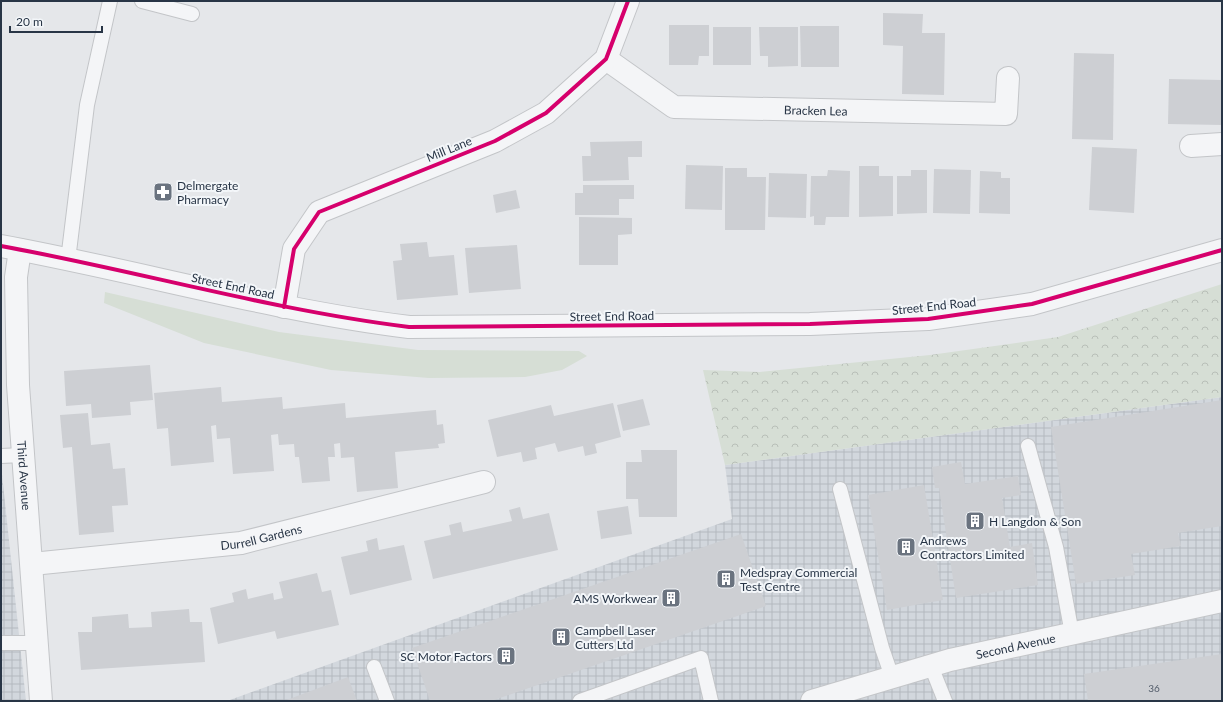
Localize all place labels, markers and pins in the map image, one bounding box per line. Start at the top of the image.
place label: Delmergate Pharmacy [177,178,238,207]
pharmacy icon: Delmergate Pharmacy [152,181,174,203]
building icon: H Langdon & Son [964,510,986,532]
place label: H Langdon & Son [989,514,1081,529]
place label: Andrews Contractors Limited [920,533,1024,562]
building icon: Andrews Contractors Limited [895,536,917,558]
place label: Medspray Commercial Test Centre [740,565,857,594]
building icon: Medspray Commercial Test Centre [715,568,737,590]
building icon: AMS Workwear [660,587,682,609]
place label: AMS Workwear [573,591,658,606]
place label: Campbell Laser Cutters Ltd [575,623,656,652]
building icon: Campbell Laser Cutters Ltd [550,626,572,648]
building icon: SC Motor Factors [495,645,517,667]
place label: SC Motor Factors [400,649,492,664]

